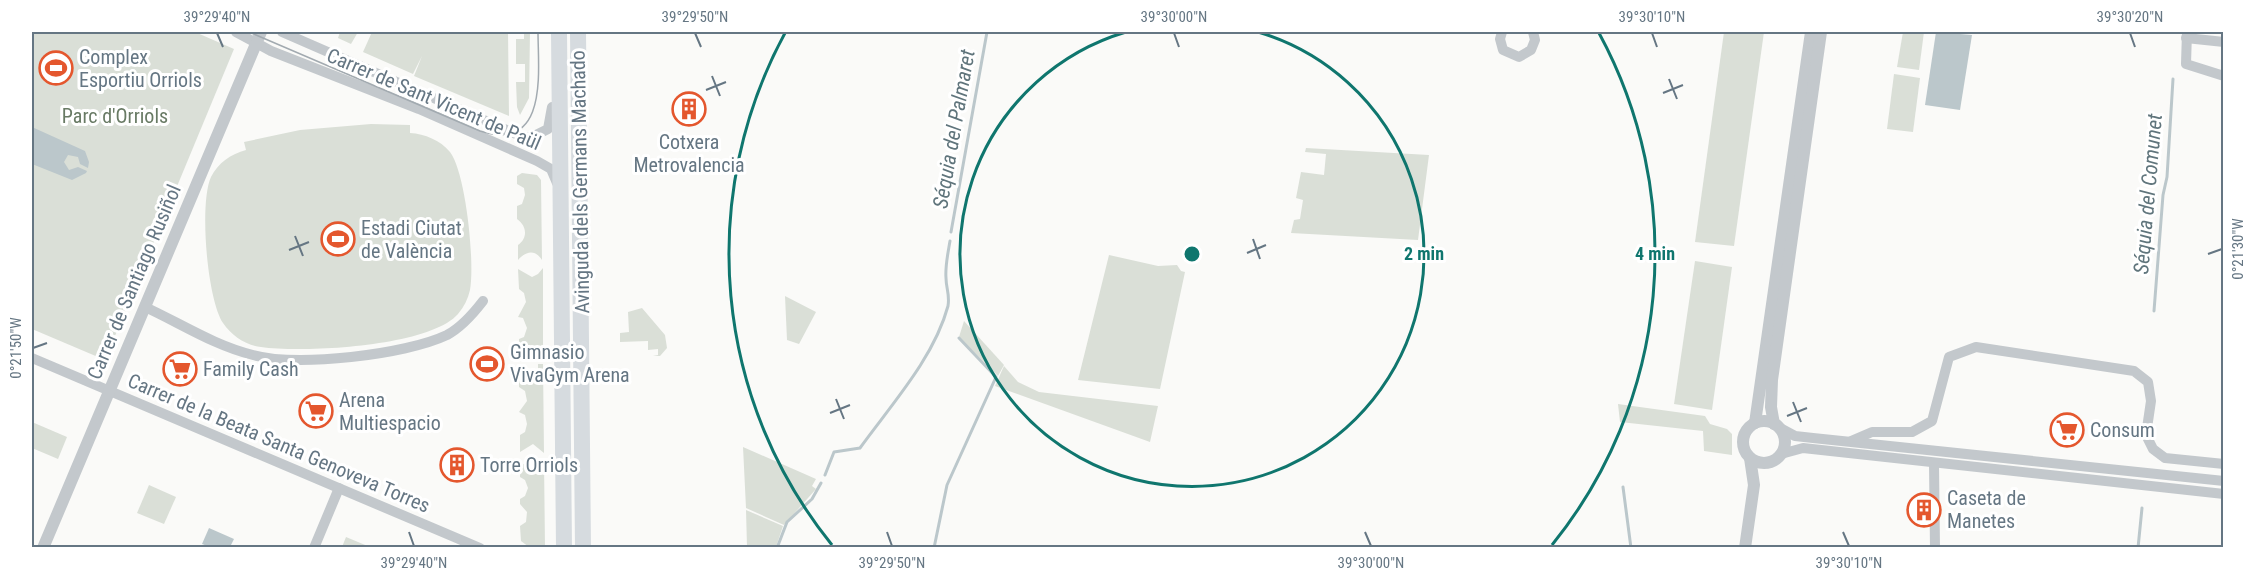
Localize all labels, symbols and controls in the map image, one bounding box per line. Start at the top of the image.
text: 39°29'40"N [184,8,250,26]
text: 39°29'50"N [662,8,728,26]
text: 39°30'00"N [1141,8,1207,26]
text: 39°30'10"N [1619,8,1685,26]
text: 39°30'20"N [2097,8,2163,26]
street label: Carrer de Sant Vicent de Paül [323,43,545,155]
place label: Complex Esportiu Orriols [79,45,202,92]
water label: Séquia del Palmaret [928,47,980,210]
sports icon: Complex Esportiu Orriols [38,50,74,86]
street label: Avinguda dels Germans Machado [566,50,594,314]
building icon: Cotxera Metrovalencia [671,91,707,127]
park label: Parc d'Orriols [62,104,168,128]
water label: Séquia del Comunet [2129,112,2167,275]
place label: Cotxera Metrovalencia [633,130,745,177]
street label: Carrer de Santiago Rusiñol [82,181,186,383]
place label: Estadi Ciutat de València [361,216,462,263]
text: 0°21'30"W [2229,218,2247,280]
sports icon: Estadi Ciutat de València [320,221,356,257]
text: 2 min [1404,243,1444,264]
text: 4 min [1635,243,1675,264]
centre of rings [1182,244,1202,264]
text: 0°21'50"W [7,317,25,379]
place label: Gimnasio VivaGym Arena [510,340,630,387]
sports icon: Gimnasio VivaGym Arena [469,346,505,382]
supermarket icon: Family Cash [162,351,198,387]
place label: Family Cash [203,357,299,381]
street label: Carrer de la Beata Santa Genoveva Torres [124,368,434,518]
place label: Arena Multiespacio [339,388,441,435]
supermarket icon: Arena Multiespacio [298,393,334,429]
supermarket icon: Consum [2049,412,2085,448]
place label: Consum [2090,418,2155,442]
building icon: Torre Orriols [439,447,475,483]
place label: Torre Orriols [480,453,578,477]
place label: Caseta de Manetes [1947,486,2026,533]
building icon: Caseta de Manetes [1906,492,1942,528]
text: 39°29'40"N [381,554,447,572]
text: 39°29'50"N [859,554,925,572]
text: 39°30'00"N [1338,554,1404,572]
text: 39°30'10"N [1816,554,1882,572]

